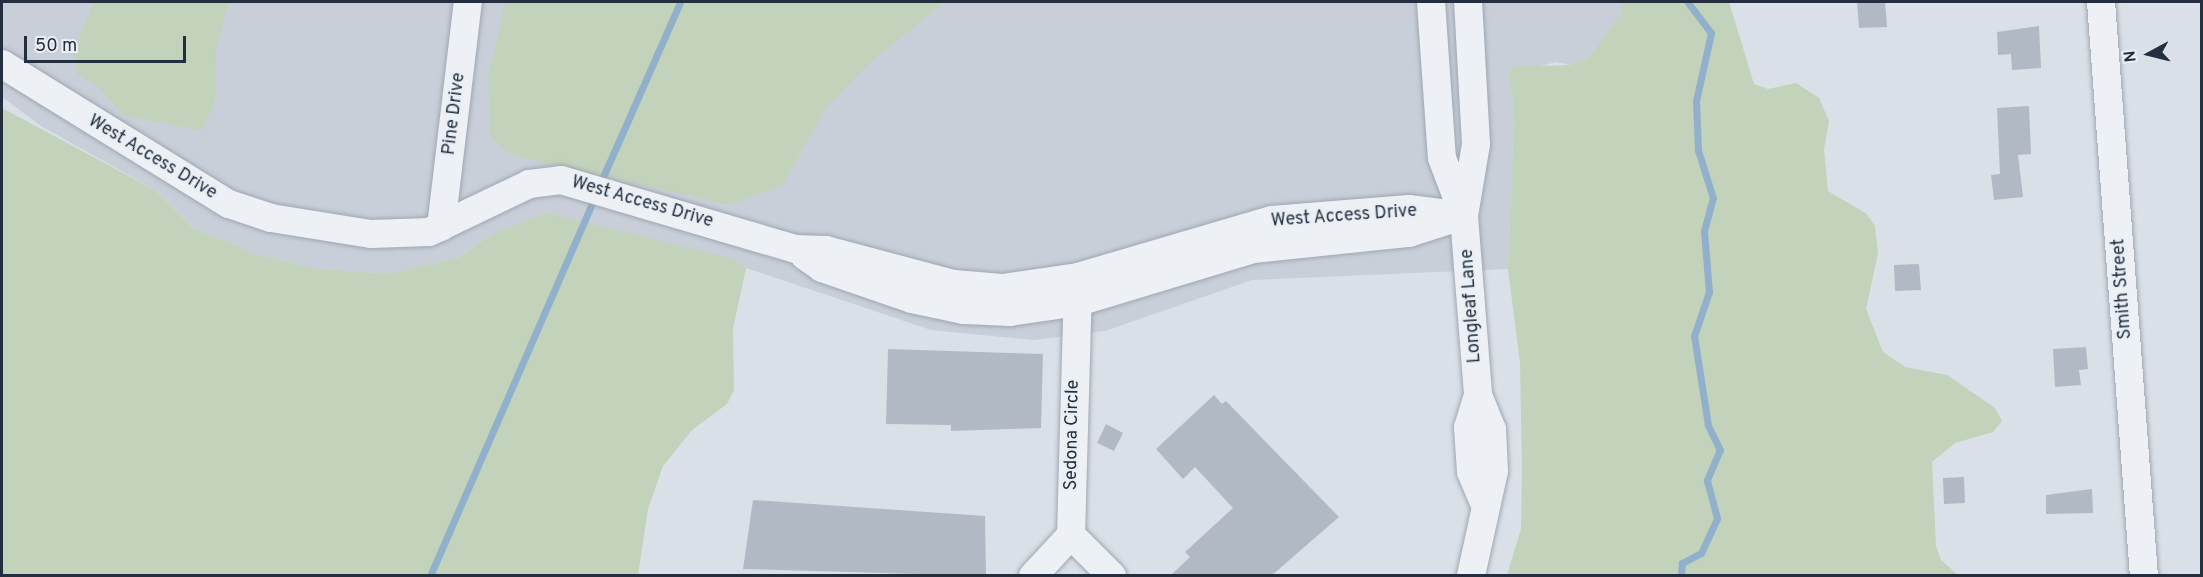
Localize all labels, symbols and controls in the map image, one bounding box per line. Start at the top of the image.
scale bar [27,24,189,62]
north arrow [2119,24,2179,84]
text: 50 m [35,35,77,58]
text: N [2121,49,2142,63]
street label: Pine Drive [439,72,471,156]
street label: West Access Drive [83,111,221,205]
street label: West Access Drive [568,172,716,234]
street label: West Access Drive [1270,201,1418,233]
street label: Smith Street [2109,238,2137,340]
street label: Longleaf Lane [1457,248,1487,364]
street label: Sedona Circle [1061,380,1085,490]

